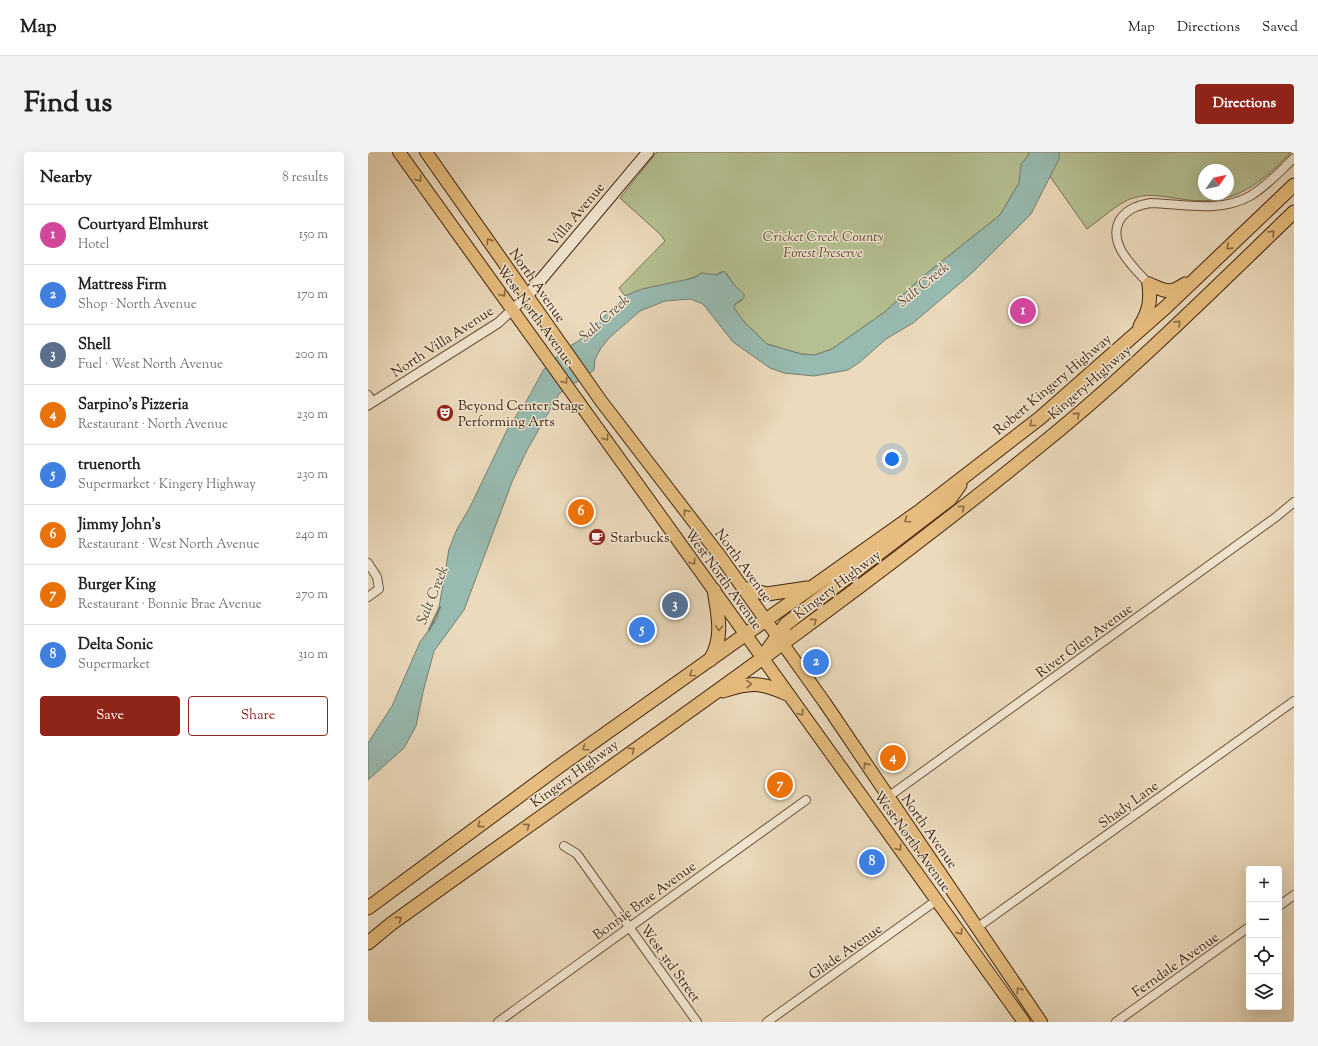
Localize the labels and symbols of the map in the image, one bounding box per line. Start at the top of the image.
north arrow [1198,164,1234,200]
one-way arrow [414,175,421,182]
street label: Villa Avenue [545,179,610,252]
park label: Cricket Creek County Forest Preserve [763,228,883,264]
one-way arrow [1267,230,1275,238]
one-way arrow [487,238,494,245]
one-way arrow [1226,242,1234,250]
street label: North Avenue [503,245,569,327]
water label: Salt Creek [894,258,955,313]
street label: West North Avenue [491,262,578,371]
one-way arrow [498,290,505,297]
water label: Salt Creek [575,291,635,347]
pin: 1 [1010,296,1036,326]
street label: North Villa Avenue [388,302,498,383]
one-way arrow [1173,320,1181,328]
street label: Robert Kingery Highway [990,330,1117,441]
street label: Kingery Highway [1044,342,1136,425]
one-way arrow [560,377,568,384]
place label: Beyond Center Stage Performing Arts [458,397,584,433]
theatre icon: Beyond Center Stage Performing Arts [435,403,455,423]
one-way arrow [1072,412,1079,419]
one-way arrow [1030,419,1037,426]
one-way arrow [601,434,608,441]
your location [882,449,902,469]
pin: 6 [568,497,594,527]
one-way arrow [957,506,965,513]
one-way arrow [684,509,691,516]
one-way arrow [904,515,911,523]
street label: North Avenue [709,525,776,607]
street label: West North Avenue [679,526,766,635]
cafe icon: Starbucks [587,527,607,547]
place label: Starbucks [610,529,670,549]
street label: Kingery Highway [791,546,886,625]
one-way arrow [688,558,695,565]
water label: Salt Creek [412,563,455,628]
pin: 3 [662,590,688,620]
street label: River Glen Avenue [1033,600,1138,684]
pin: 5 [629,615,655,645]
one-way arrow [810,619,817,626]
one-way arrow [715,625,723,631]
pin: 2 [803,647,829,677]
one-way arrow [689,669,696,676]
one-way arrow [746,680,752,689]
one-way arrow [796,709,804,716]
street label: Kingery Highway [527,736,623,813]
one-way arrow [582,743,589,751]
pin: 4 [880,743,906,773]
one-way arrow [628,748,635,755]
one-way arrow [864,762,871,769]
pin: 7 [767,770,793,800]
street label: Shady Lane [1095,777,1163,834]
street label: West North Avenue [868,788,955,897]
street label: North Avenue [895,791,961,873]
one-way arrow [477,820,484,827]
one-way arrow [523,823,530,831]
one-way arrow [895,844,902,851]
pin: 8 [859,847,885,877]
street label: Bonnie Brae Avenue [590,857,701,946]
one-way arrow [394,917,401,924]
street label: Glade Avenue [805,920,887,985]
street label: West 3rd Street [634,921,705,1007]
one-way arrow [955,928,963,935]
street label: Ferndale Avenue [1129,928,1224,1003]
one-way arrow [1017,987,1024,994]

